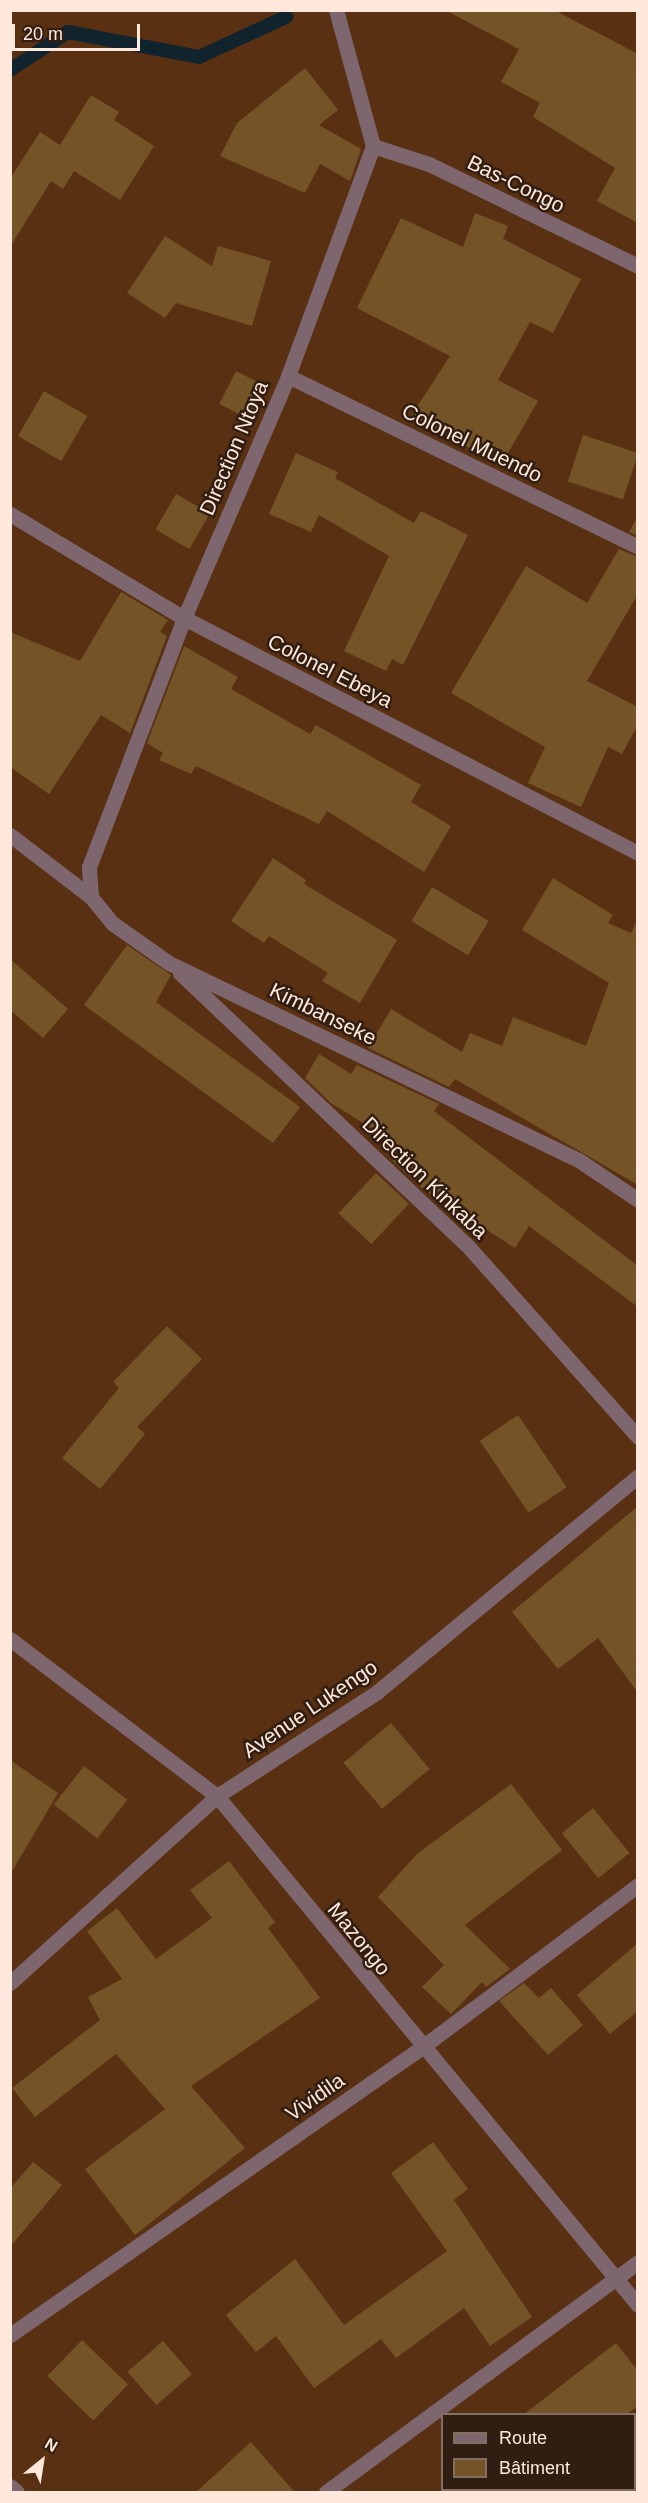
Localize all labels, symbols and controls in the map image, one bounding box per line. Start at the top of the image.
scale bar [15,12,142,50]
text: 20 m [23,24,63,44]
street label: Bas-Congo [463,150,569,218]
street label: Direction Ntoya [194,377,274,519]
street label: Colonel Muendo [398,398,546,488]
street label: Colonel Ebeya [263,629,397,713]
street label: Kimbanseke [266,977,380,1051]
street label: Direction Kinkaba [357,1112,493,1244]
street label: Avenue Lukengo [238,1655,382,1763]
street label: Mazongo [322,1898,396,1980]
street label: Vividila [281,2068,349,2126]
legend [441,2413,636,2491]
text: Route [499,2428,547,2448]
north arrow [12,2431,72,2491]
text: N [42,2435,61,2455]
text: Bâtiment [499,2458,570,2478]

